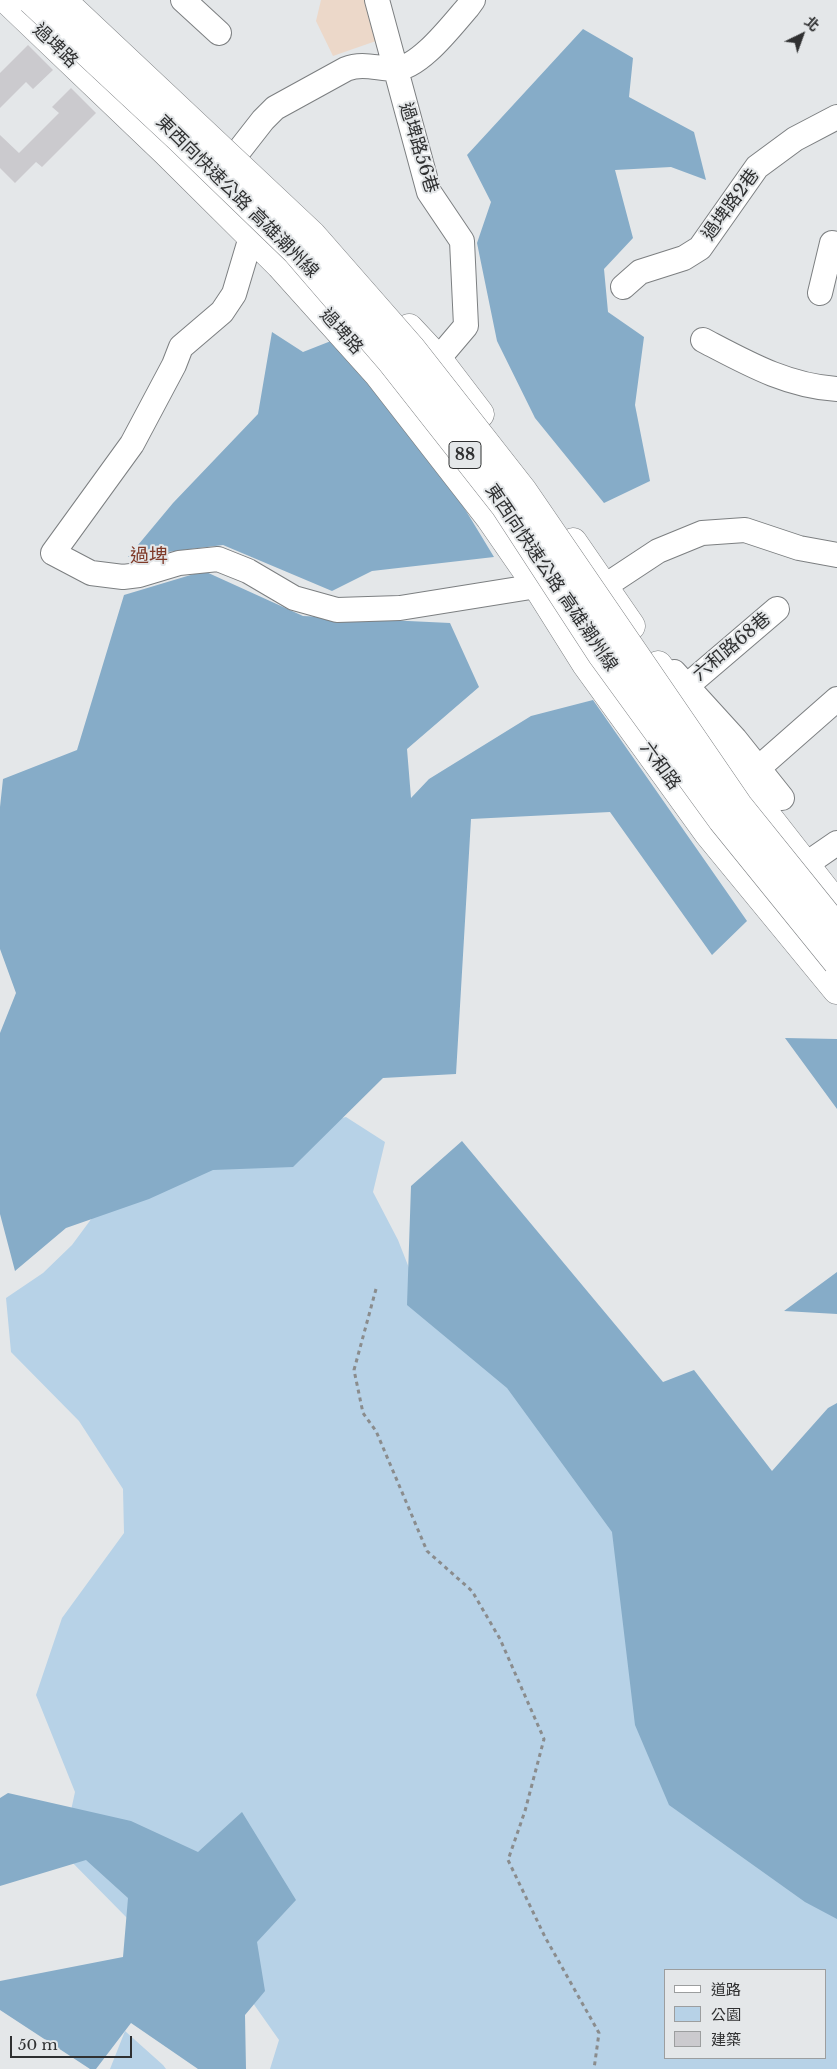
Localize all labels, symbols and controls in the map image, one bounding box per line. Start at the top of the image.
north arrow [777,10,827,60]
text: 北 [801,12,823,35]
street label: 過埤路 [28,19,82,73]
street label: 過埤路56巷 [394,100,442,196]
street label: 東西向快速公路 高雄潮州線 [151,111,323,283]
street label: 過埤路2巷 [698,165,764,245]
street label: 過埤路 [315,305,367,359]
road number: 88 [449,442,481,468]
street label: 東西向快速公路 高雄潮州線 [480,480,622,676]
district label: 過埤 [130,546,168,568]
street label: 六和路68巷 [689,608,775,686]
street label: 六和路 [635,738,685,794]
legend [664,1969,827,2059]
text: 道路 [711,1980,741,1999]
text: 公園 [711,2005,741,2024]
scale bar [12,2026,135,2058]
text: 建築 [711,2030,741,2049]
text: 50 m [18,2035,58,2054]

